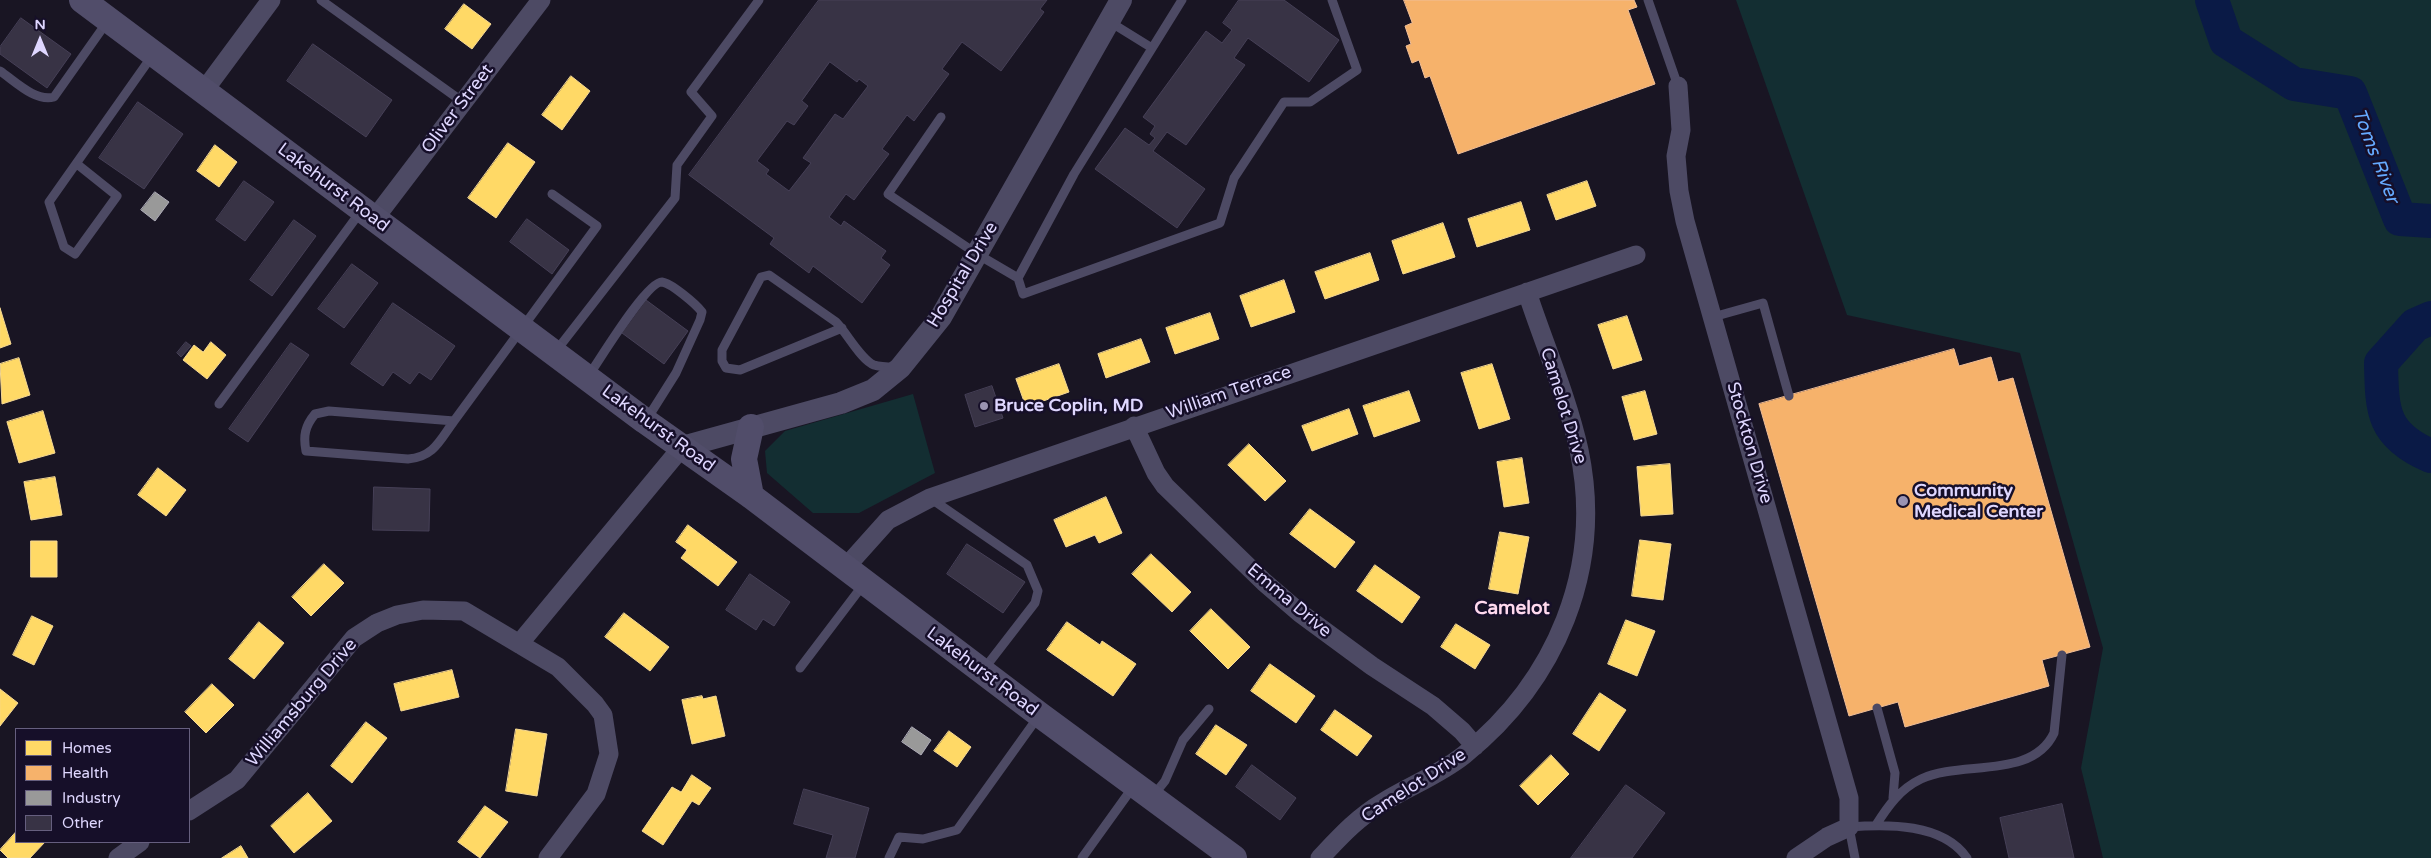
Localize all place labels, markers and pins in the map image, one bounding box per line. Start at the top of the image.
place label: Bruce Coplin, MD [994,395,1143,417]
marker: Bruce Coplin, MD [978,400,990,412]
place label: Community Medical Center [1914,480,2043,522]
marker: Community Medical Center [1896,494,1910,508]

